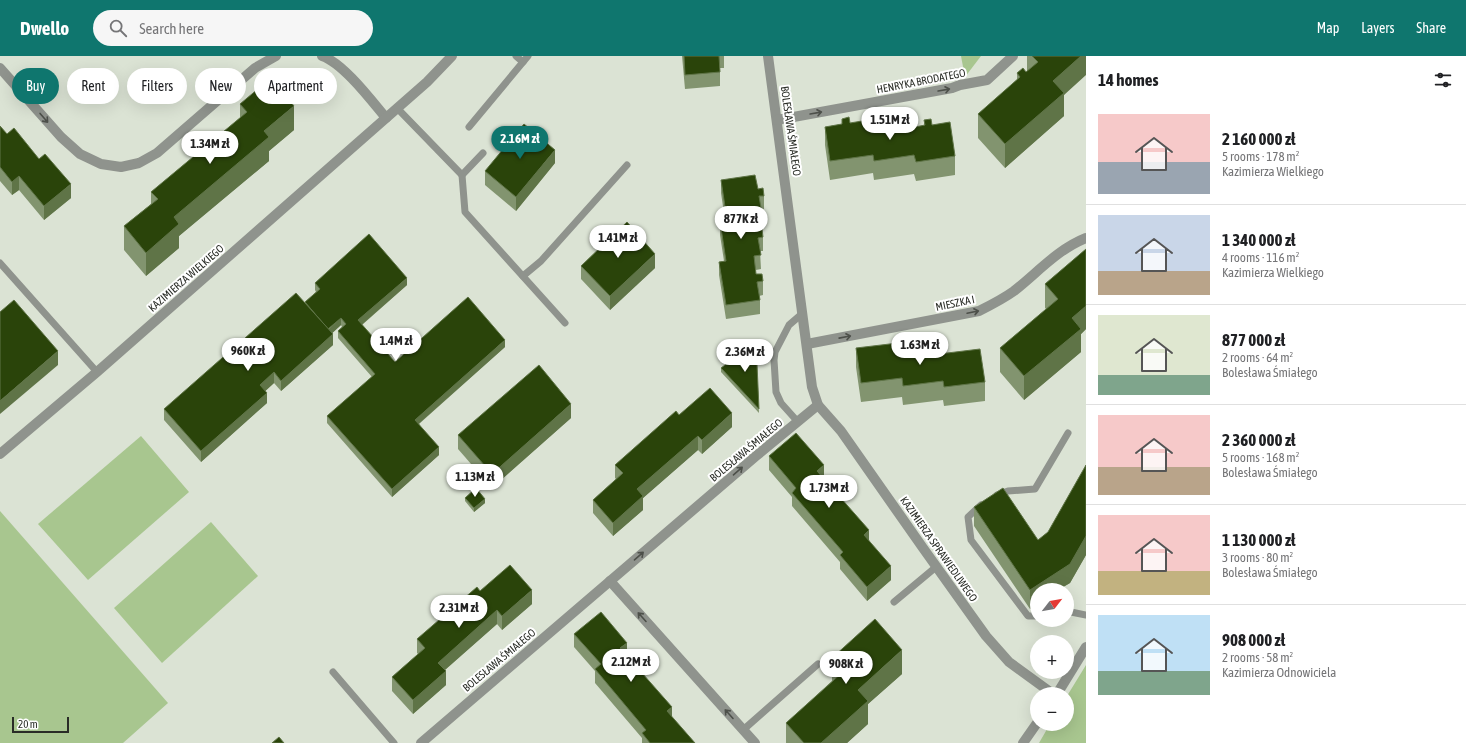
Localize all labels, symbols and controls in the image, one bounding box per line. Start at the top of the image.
search box [93,10,373,46]
text: Dwello [20,17,69,39]
icon: search [107,17,129,39]
text: Search here [139,20,204,37]
text: Map [1317,20,1339,36]
text: Layers [1361,20,1394,36]
text: Share [1416,20,1446,36]
street label: HENRYKA BRODATEGO [876,67,966,95]
chip: Buy [12,68,59,104]
chip: Rent [67,68,119,104]
chip: Filters [127,68,187,104]
chip: New [195,68,246,104]
chip: Apartment [254,68,337,104]
icon: filters [1432,69,1454,91]
text: 14 homes [1098,70,1159,90]
street label: BOLESŁAWA ŚMIAŁEGO [779,85,803,177]
one-way arrow [937,85,950,93]
pin: 1.51M zł [849,107,931,141]
one-way arrow [809,108,822,116]
text: 1.51M zł [870,112,910,127]
one-way arrow [40,113,49,124]
pin: 2.16M zł [479,126,561,160]
text: 2 160 000 zł [1222,129,1296,149]
icon: home [1130,130,1178,178]
pin: 1.34M zł [169,131,251,165]
text: 2.16M zł [500,131,540,146]
text: 1.34M zł [190,136,230,151]
text: 5 rooms · 178 m² [1222,149,1299,164]
text: Kazimierza Wielkiego [1222,164,1324,179]
pin: 877K zł [704,206,778,240]
text: 877K zł [724,211,758,226]
pin: 1.41M zł [577,225,659,259]
text: 1.41M zł [598,230,638,245]
text: 1 340 000 zł [1222,230,1296,250]
icon: home [1130,231,1178,279]
street label: KAZIMIERZA WIELKIEGO [146,242,226,314]
text: 4 rooms · 116 m² [1222,250,1299,265]
text: Kazimierza Wielkiego [1222,265,1324,280]
street label: MIESZKA I [934,293,976,313]
one-way arrow [966,308,979,316]
pin: 1.4M zł [359,328,433,362]
text: 877 000 zł [1222,330,1285,350]
icon: home [1130,331,1178,379]
one-way arrow [839,332,852,340]
pin: 1.63M zł [879,332,961,366]
text: 1.4M zł [379,333,413,348]
text: 1.63M zł [900,337,940,352]
pin: 960K zł [211,338,285,372]
pin: 2.36M zł [704,339,786,373]
text: 960K zł [231,343,265,358]
text: 2.36M zł [725,344,765,359]
text: 2 rooms · 64 m² [1222,350,1293,365]
text: Bolesława Śmiałego [1222,365,1318,380]
street label: BOLESŁAWA ŚMIAŁEGO [707,416,785,484]
text: 2 360 000 zł [1222,430,1296,450]
icon: home [1130,431,1178,479]
text: 5 rooms · 168 m² [1222,450,1299,465]
pin: 1.13M zł [434,464,516,498]
text: Bolesława Śmiałego [1222,465,1318,480]
one-way arrow [733,467,743,476]
text: 1.13M zł [455,469,495,484]
pin: 1.73M zł [788,475,870,509]
text: 1.73M zł [809,480,849,495]
street label: KAZIMIERZA SPRAWIEDLIWEGO [898,494,980,604]
text: 1 130 000 zł [1222,530,1296,550]
icon: home [1130,531,1178,579]
text: 3 rooms · 80 m² [1222,550,1293,565]
one-way arrow [634,552,644,561]
text: Bolesława Śmiałego [1222,565,1318,580]
north arrow [1030,583,1074,627]
map controls [1030,583,1074,731]
pin: 2.31M zł [418,595,500,629]
text: 2.31M zł [439,600,479,615]
one-way arrow [637,612,647,622]
street label: BOLESŁAWA ŚMIAŁEGO [460,626,538,694]
text: 908 000 zł [1222,630,1285,650]
icon: home [1130,631,1178,679]
button: + [1030,635,1074,679]
pin: 2.12M zł [590,649,672,683]
text: 2 rooms · 58 m² [1222,650,1293,665]
pin: 908K zł [809,651,883,685]
text: 2.12M zł [611,654,651,669]
text: 908K zł [829,656,863,671]
text: Kazimierza Odnowiciela [1222,665,1336,680]
button: − [1030,687,1074,731]
one-way arrow [724,709,733,719]
scale bar [12,715,69,734]
text: 20 m [18,718,38,730]

